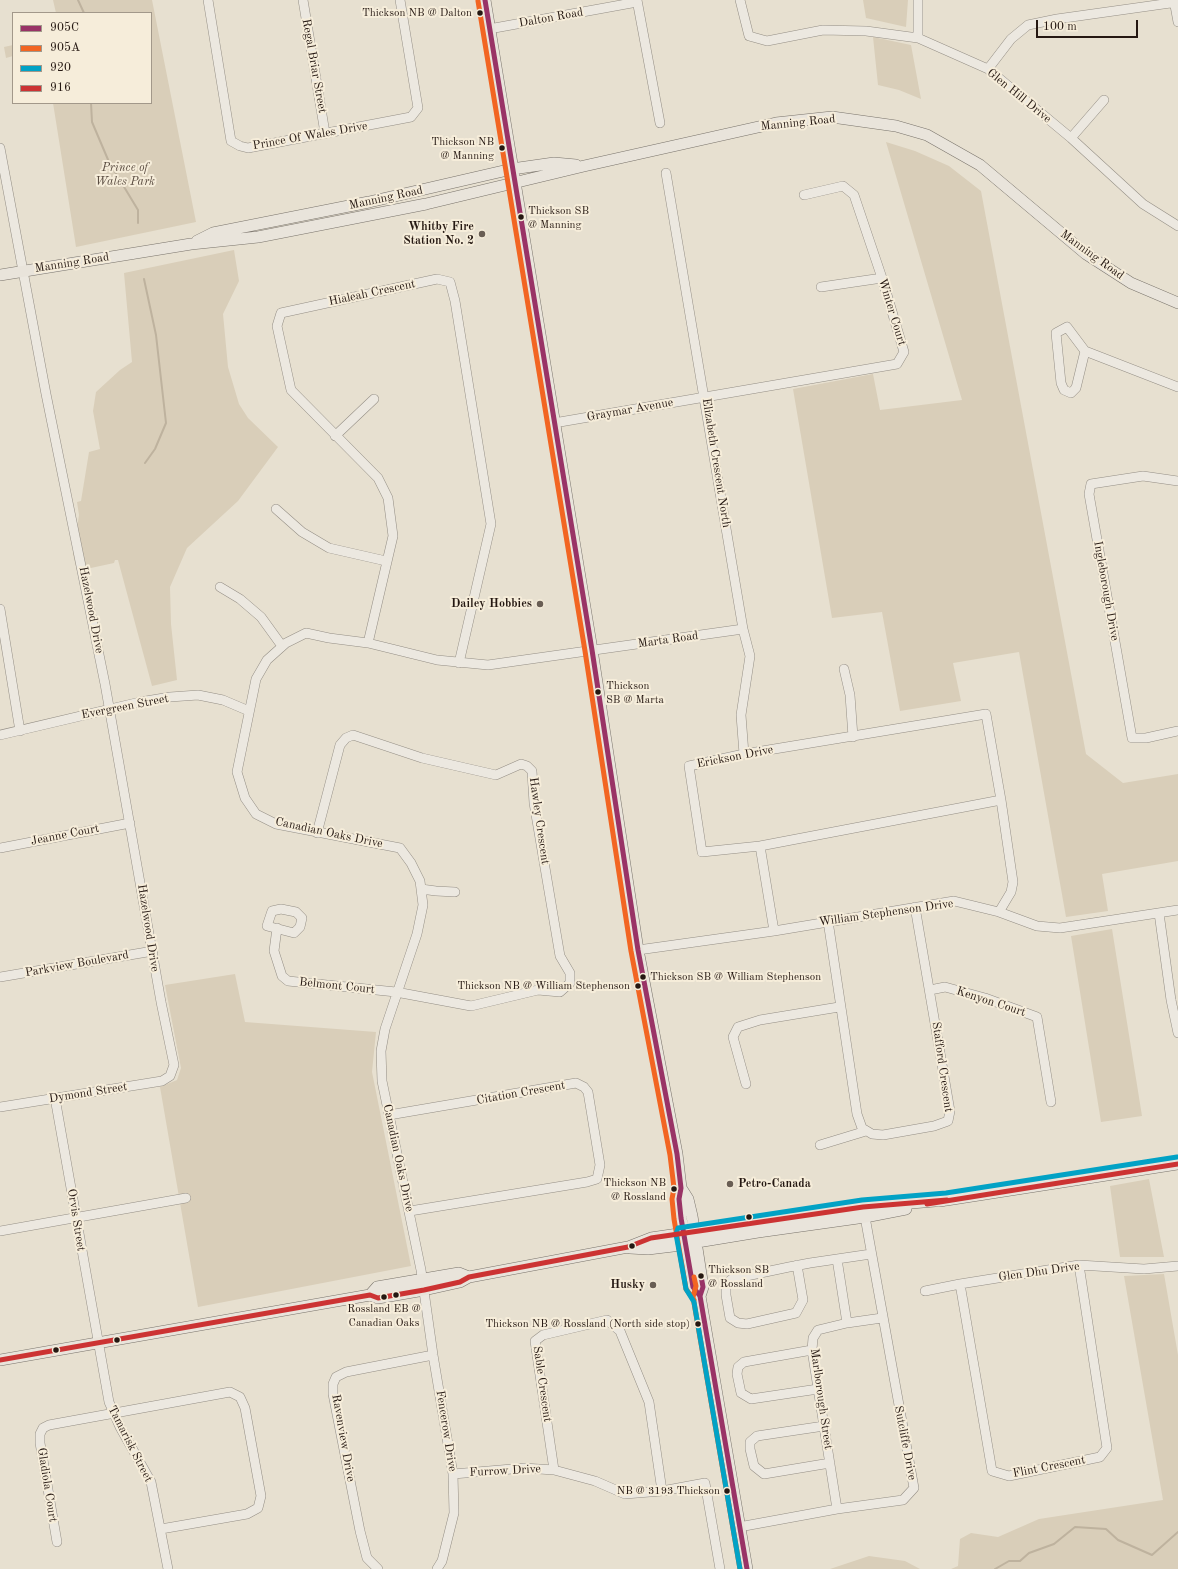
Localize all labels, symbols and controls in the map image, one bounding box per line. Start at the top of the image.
street label: Dalton Road [518,5,584,31]
place label: Thickson NB @ Dalton [362,6,472,20]
marker: Thickson NB @ Dalton [475,8,485,18]
legend [12,12,152,104]
scale bar [1038,12,1140,38]
street label: Regal Briar Street [299,18,329,114]
text: 100 m [1043,21,1077,33]
text: 905C [50,22,79,34]
text: 905A [50,42,80,54]
text: 920 [50,62,71,74]
street label: Glen Hill Drive [984,66,1054,126]
text: 916 [50,82,71,94]
street label: Manning Road [760,112,836,134]
street label: Prince Of Wales Drive [251,119,369,153]
place label: Thickson NB @ Manning [431,135,494,161]
marker: Thickson NB @ Manning [497,143,507,153]
park label: Prince of Wales Park [95,161,155,189]
street label: Manning Road [348,183,424,213]
place label: Thickson SB @ Manning [528,204,589,230]
marker: Thickson SB @ Manning [516,212,526,222]
place label: Whitby Fire Station No. 2 [403,220,474,248]
street label: Manning Road [1057,227,1127,283]
marker: Whitby Fire Station No. 2 [477,229,487,239]
street label: Manning Road [34,250,110,276]
street label: Hialeah Crescent [327,277,417,309]
street label: Winter Court [875,277,909,347]
street label: Graymar Avenue [586,395,674,425]
street label: Elizabeth Crescent North [699,397,733,529]
street label: Ingleborough Drive [1090,540,1122,642]
street label: Hazelwood Drive [75,565,107,655]
place label: Dailey Hobbies [451,597,532,611]
marker: Dailey Hobbies [535,599,545,609]
street label: Marta Road [637,629,699,651]
place label: Thickson SB @ Marta [606,679,664,705]
marker: Thickson SB @ Marta [593,687,603,697]
street label: Evergreen Street [80,691,170,723]
street label: Erickson Drive [695,743,775,771]
street label: Hawley Crescent [526,776,552,866]
street label: Canadian Oaks Drive [274,815,384,851]
street label: Jeanne Court [30,821,100,849]
street label: Hazelwood Drive [134,883,162,973]
street label: William Stephenson Drive [818,896,954,930]
street label: Parkview Boulevard [24,948,130,980]
place label: Thickson SB @ William Stephenson [650,970,821,984]
marker: Thickson SB @ William Stephenson [638,972,648,982]
street label: Belmont Court [298,975,376,997]
place label: Thickson NB @ William Stephenson [457,979,630,993]
marker: Thickson NB @ William Stephenson [633,981,643,991]
street label: Kenyon Court [954,984,1028,1020]
street label: Stafford Crescent [929,1021,955,1113]
street label: Citation Crescent [476,1078,566,1108]
street label: Dymond Street [48,1080,128,1106]
street label: Canadian Oaks Drive [380,1103,416,1213]
place label: Thickson NB @ Rossland [603,1176,666,1202]
place label: Petro-Canada [738,1177,811,1191]
marker: Petro-Canada [725,1179,735,1189]
marker: Thickson NB @ Rossland [669,1184,679,1194]
street label: Orvis Street [64,1188,88,1252]
unlabelled marker [744,1212,754,1222]
unlabelled marker [627,1241,637,1251]
street label: Glen Dhu Drive [998,1259,1080,1285]
place label: Thickson SB @ Rossland [708,1263,769,1289]
marker: Thickson SB @ Rossland [696,1271,706,1281]
place label: Husky [610,1278,645,1292]
marker: Husky [648,1280,658,1290]
unlabelled marker [391,1290,401,1300]
marker: Rossland EB @ Canadian Oaks [379,1292,389,1302]
place label: Rossland EB @ Canadian Oaks [347,1302,421,1328]
place label: Thickson NB @ Rossland (North side stop) [485,1317,690,1331]
marker: Thickson NB @ Rossland (North side stop) [693,1319,703,1329]
unlabelled marker [112,1335,122,1345]
unlabelled marker [51,1345,61,1355]
street label: Sable Crescent [530,1345,554,1423]
street label: Marlborough Street [807,1348,835,1450]
street label: Fencerow Drive [432,1389,460,1473]
street label: Ravenview Drive [328,1393,358,1483]
street label: Tamarisk Street [104,1403,156,1485]
street label: Sutcliffe Drive [891,1405,919,1481]
street label: Gladiola Court [34,1447,60,1523]
street label: Flint Crescent [1011,1453,1087,1481]
street label: Furrow Drive [469,1462,541,1480]
place label: NB @ 3193 Thickson [617,1484,720,1498]
marker: NB @ 3193 Thickson [722,1486,732,1496]

